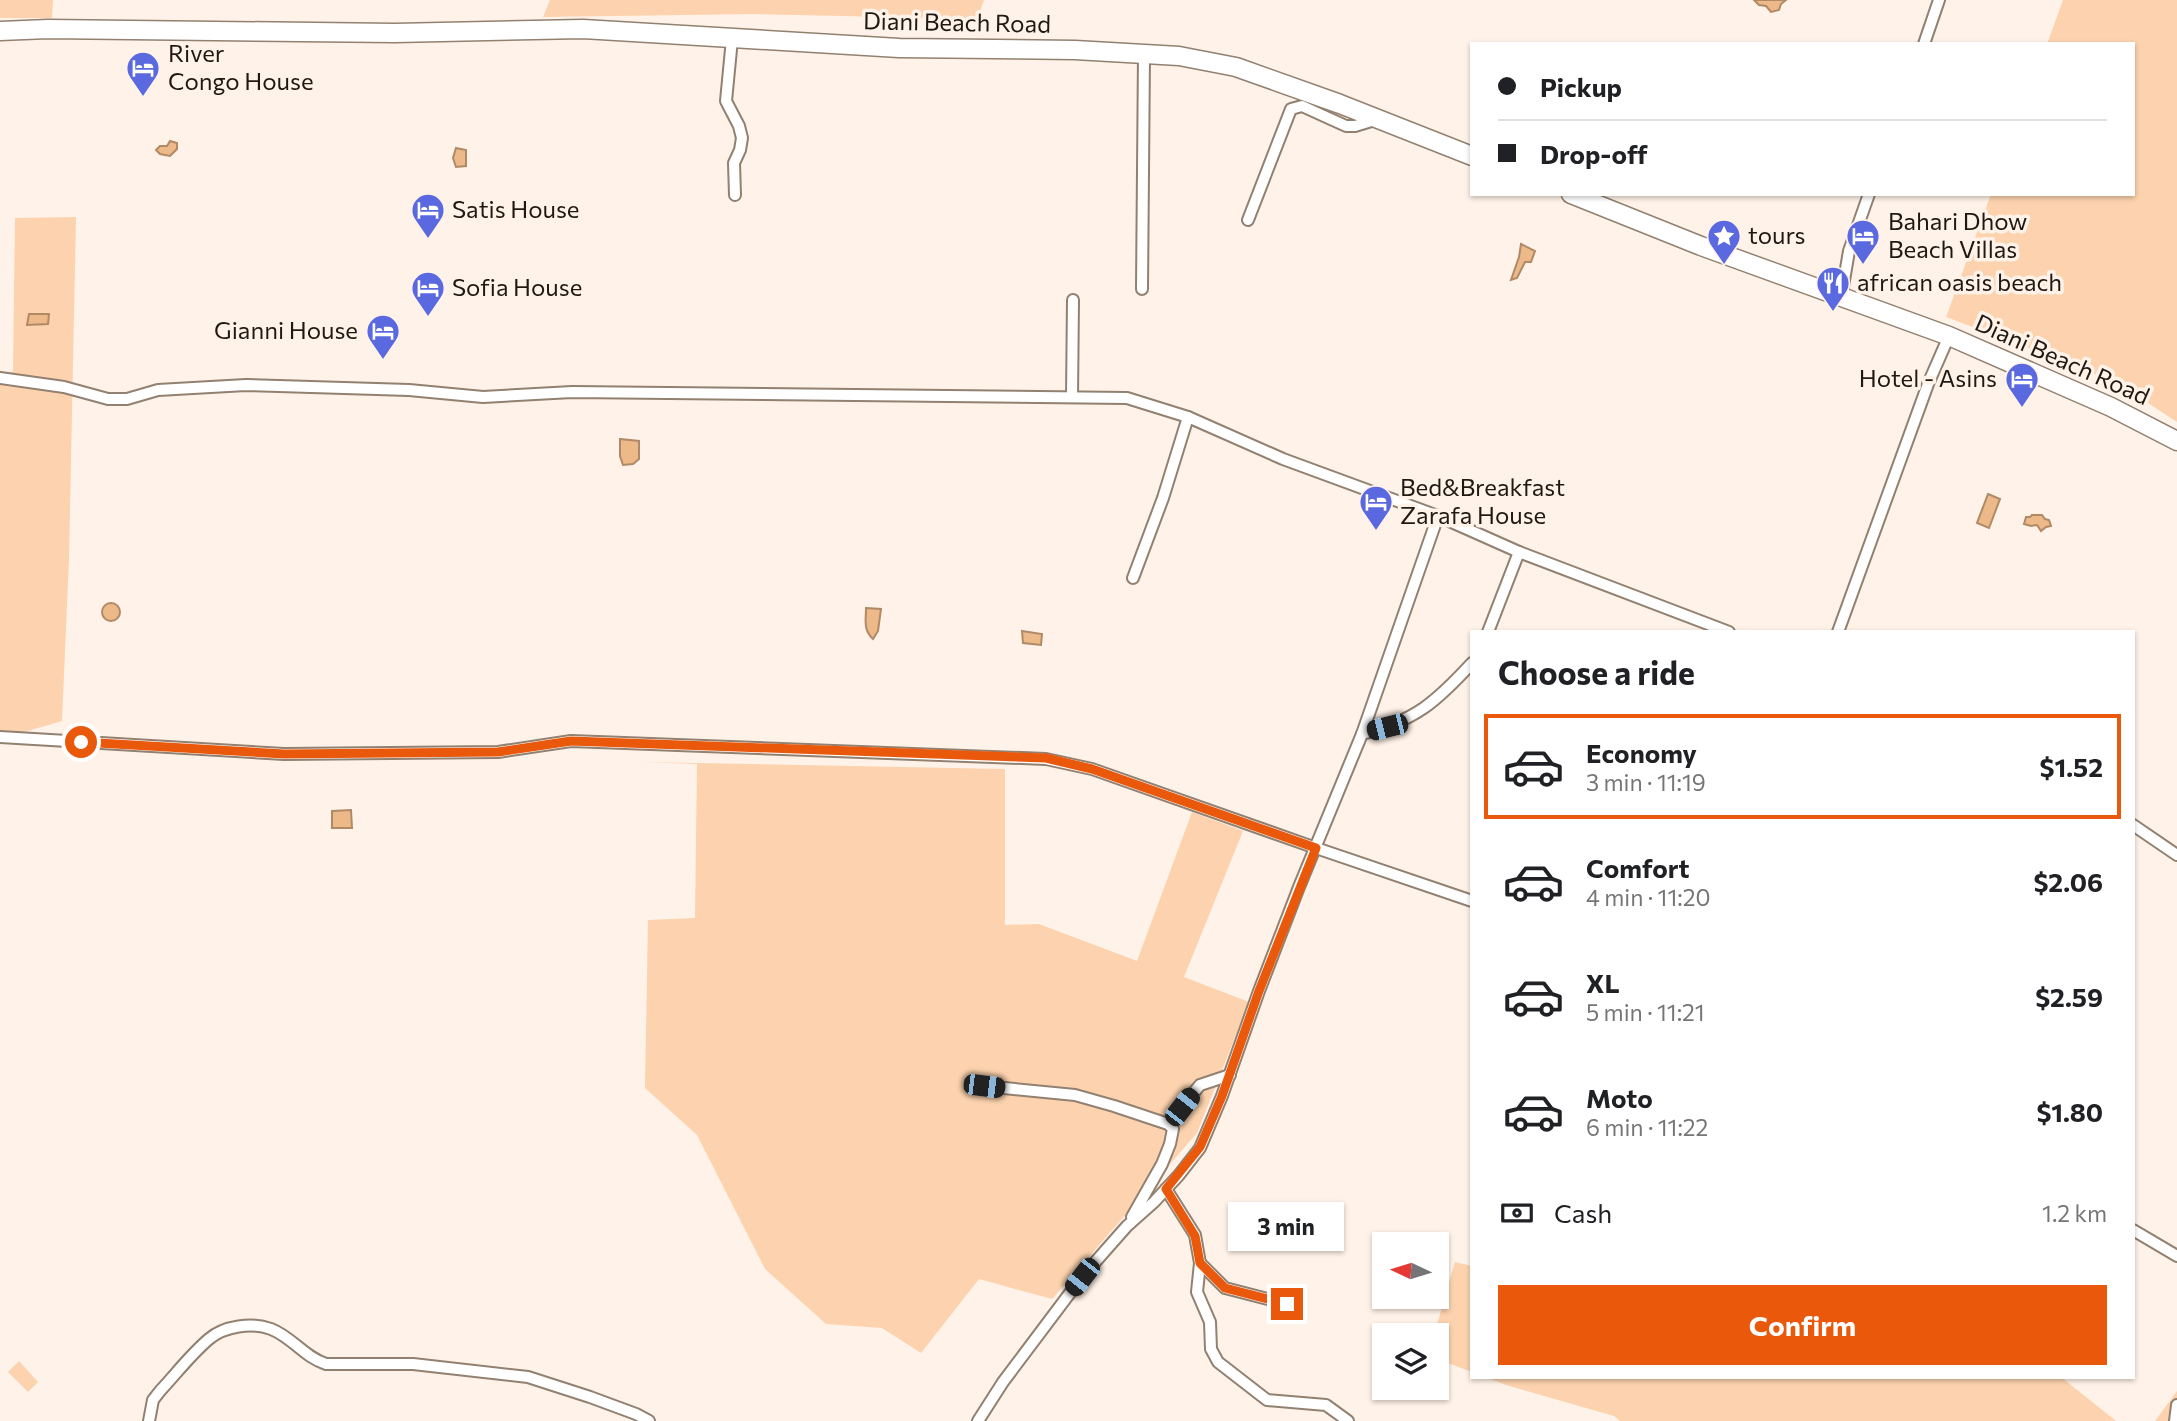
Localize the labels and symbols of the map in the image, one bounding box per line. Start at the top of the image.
street label: Diani Beach Road [863,5,1051,38]
place label: River Congo House [168,38,314,95]
hotel icon: River Congo House [124,49,162,98]
hotel icon: Satis House [409,191,447,240]
place label: Satis House [452,194,579,223]
place label: Bahari Dhow Beach Villas [1888,206,2027,263]
place icon: tours [1705,217,1743,266]
hotel icon: Bahari Dhow Beach Villas [1844,217,1882,266]
place label: tours [1748,220,1806,249]
restaurant icon: african oasis beach [1814,264,1852,313]
place label: african oasis beach [1857,267,2062,296]
hotel icon: Sofia House [409,269,447,318]
place label: Sofia House [452,272,582,301]
street label: Diani Beach Road [1971,307,2154,410]
hotel icon: Gianni House [364,312,402,361]
place label: Gianni House [214,315,358,344]
hotel icon: Hotel - Asins [2003,360,2041,409]
place label: Hotel - Asins [1859,363,1997,392]
place label: Bed&Breakfast Zarafa House [1400,472,1565,529]
hotel icon: Bed&Breakfast Zarafa House [1357,483,1395,532]
car [1365,712,1410,742]
route start [65,726,97,758]
car [962,1073,1007,1099]
car [1161,1084,1204,1130]
callout: 3 min [1229,1202,1345,1252]
north arrow [1372,1232,1449,1309]
car [1061,1254,1104,1300]
route end [1271,1288,1303,1320]

